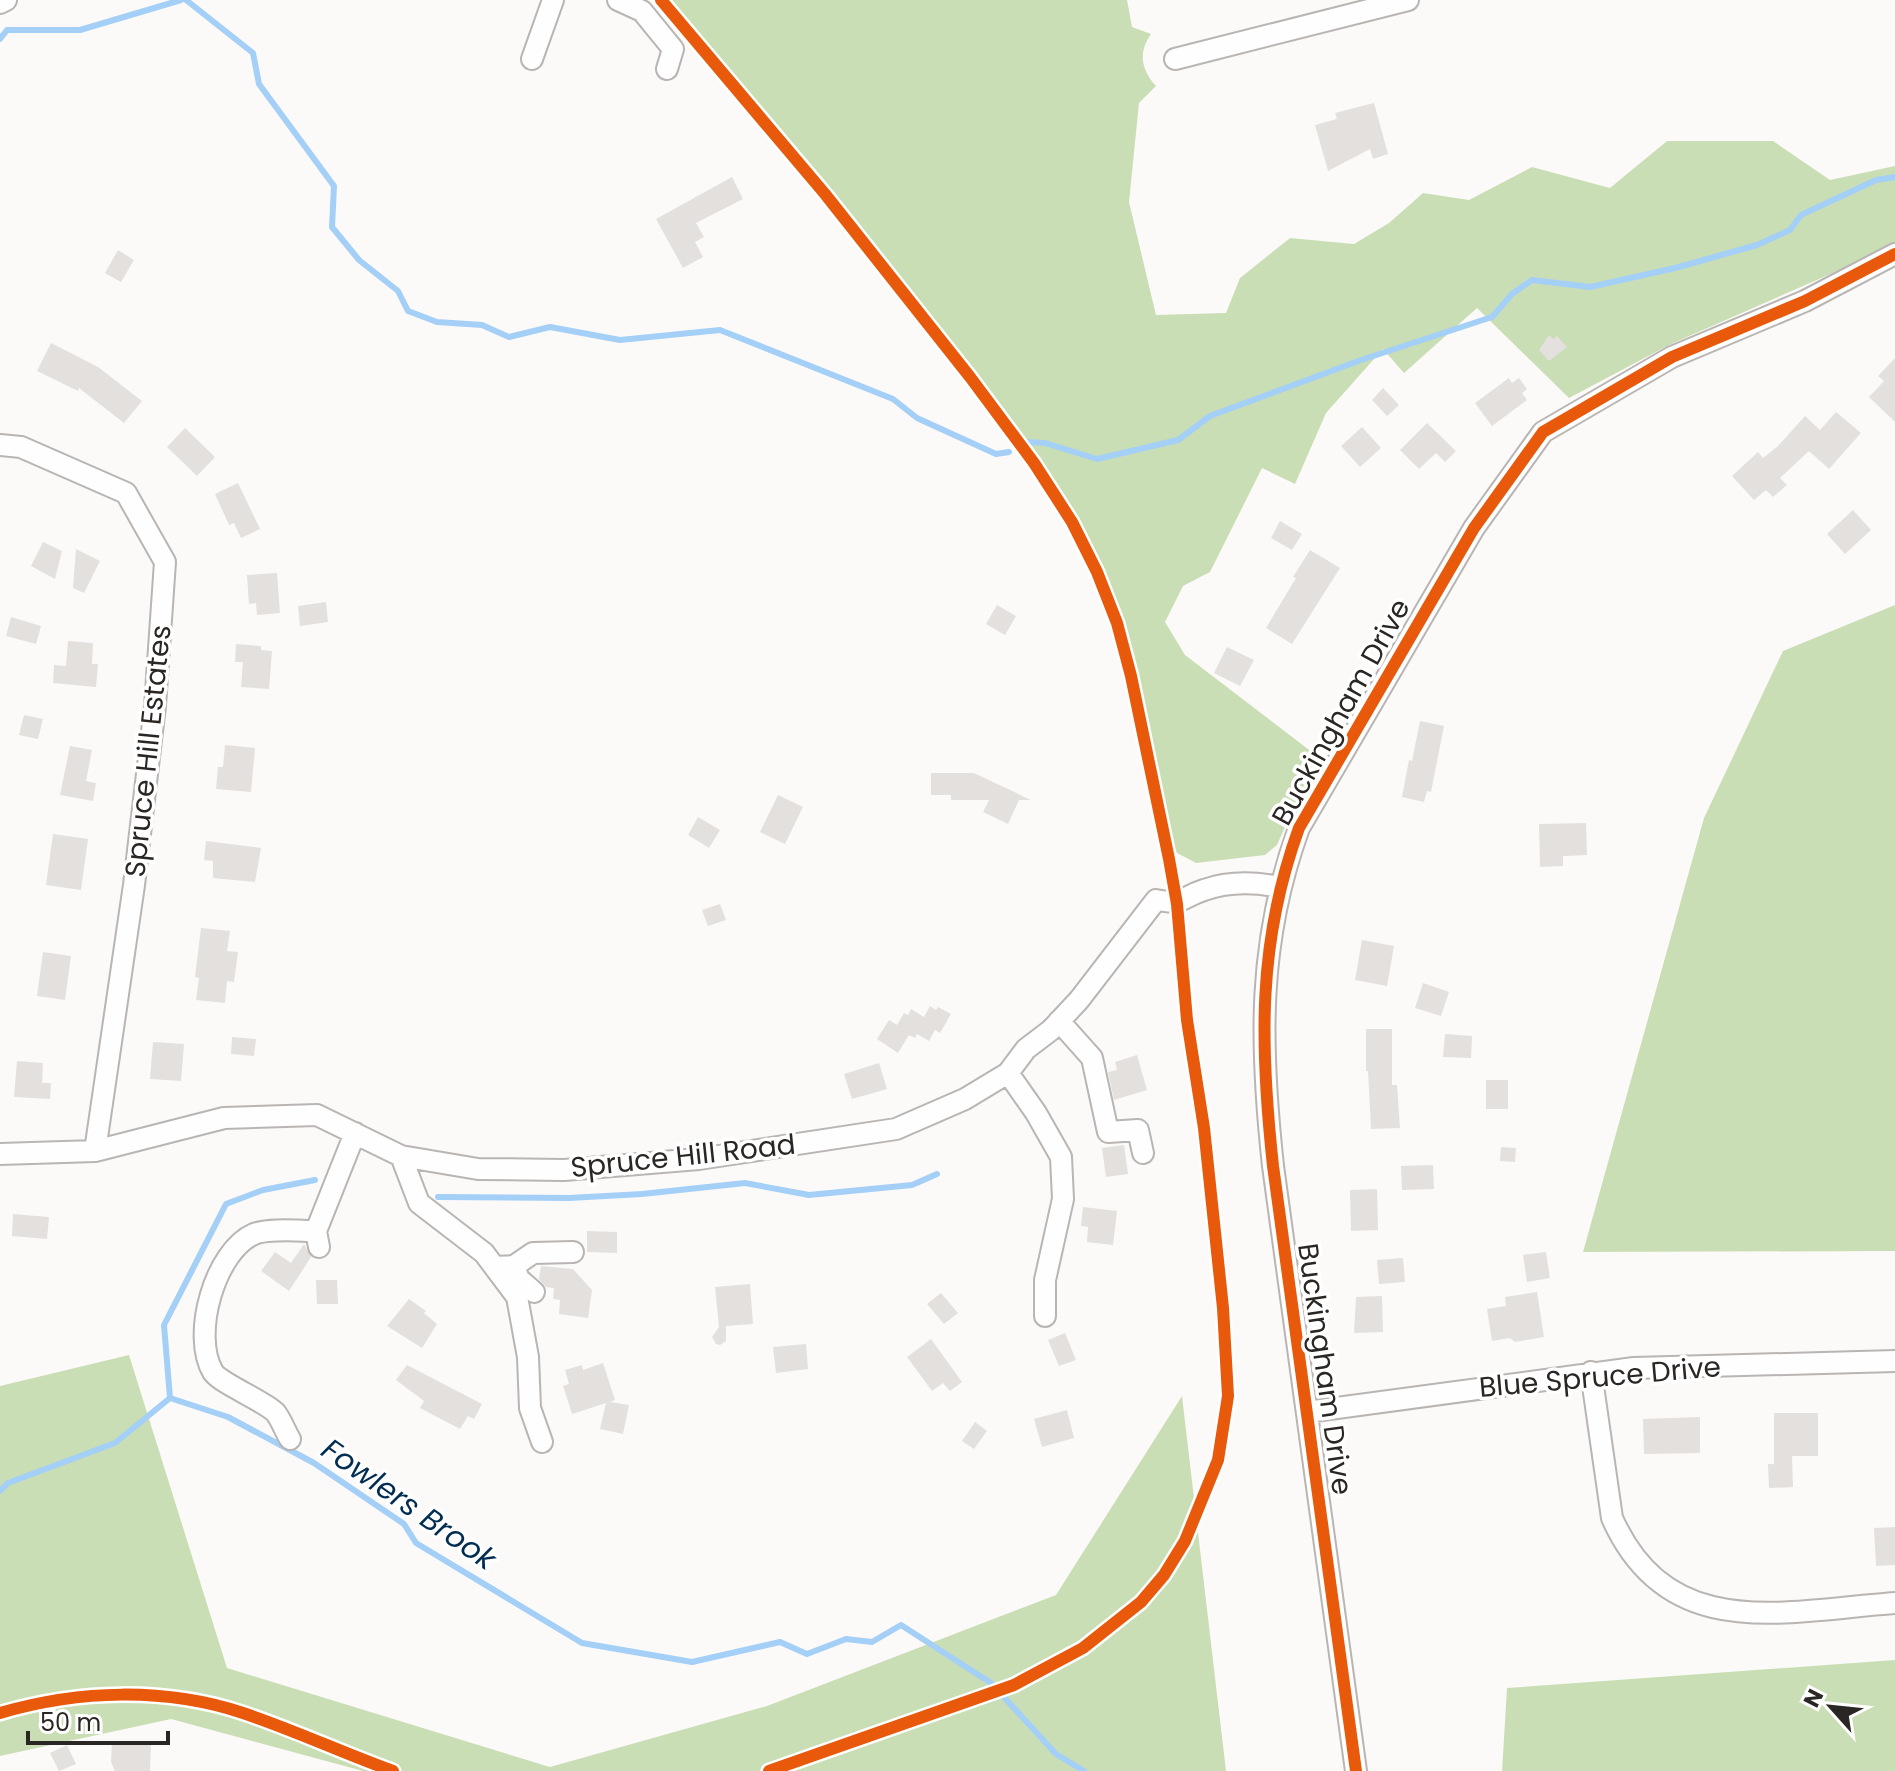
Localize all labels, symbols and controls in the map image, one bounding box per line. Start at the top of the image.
street label: Buckingham Drive [1262,592,1420,832]
street label: Spruce Hill Estates [115,623,181,879]
street label: Spruce Hill Road [569,1125,797,1187]
street label: Buckingham Drive [1288,1241,1362,1497]
street label: Blue Spruce Drive [1477,1347,1723,1407]
water label: Fowlers Brook [313,1428,506,1581]
north arrow [1791,1667,1871,1747]
text: N [1796,1684,1831,1713]
scale bar [28,1695,168,1745]
text: 50 m [40,1706,101,1739]

